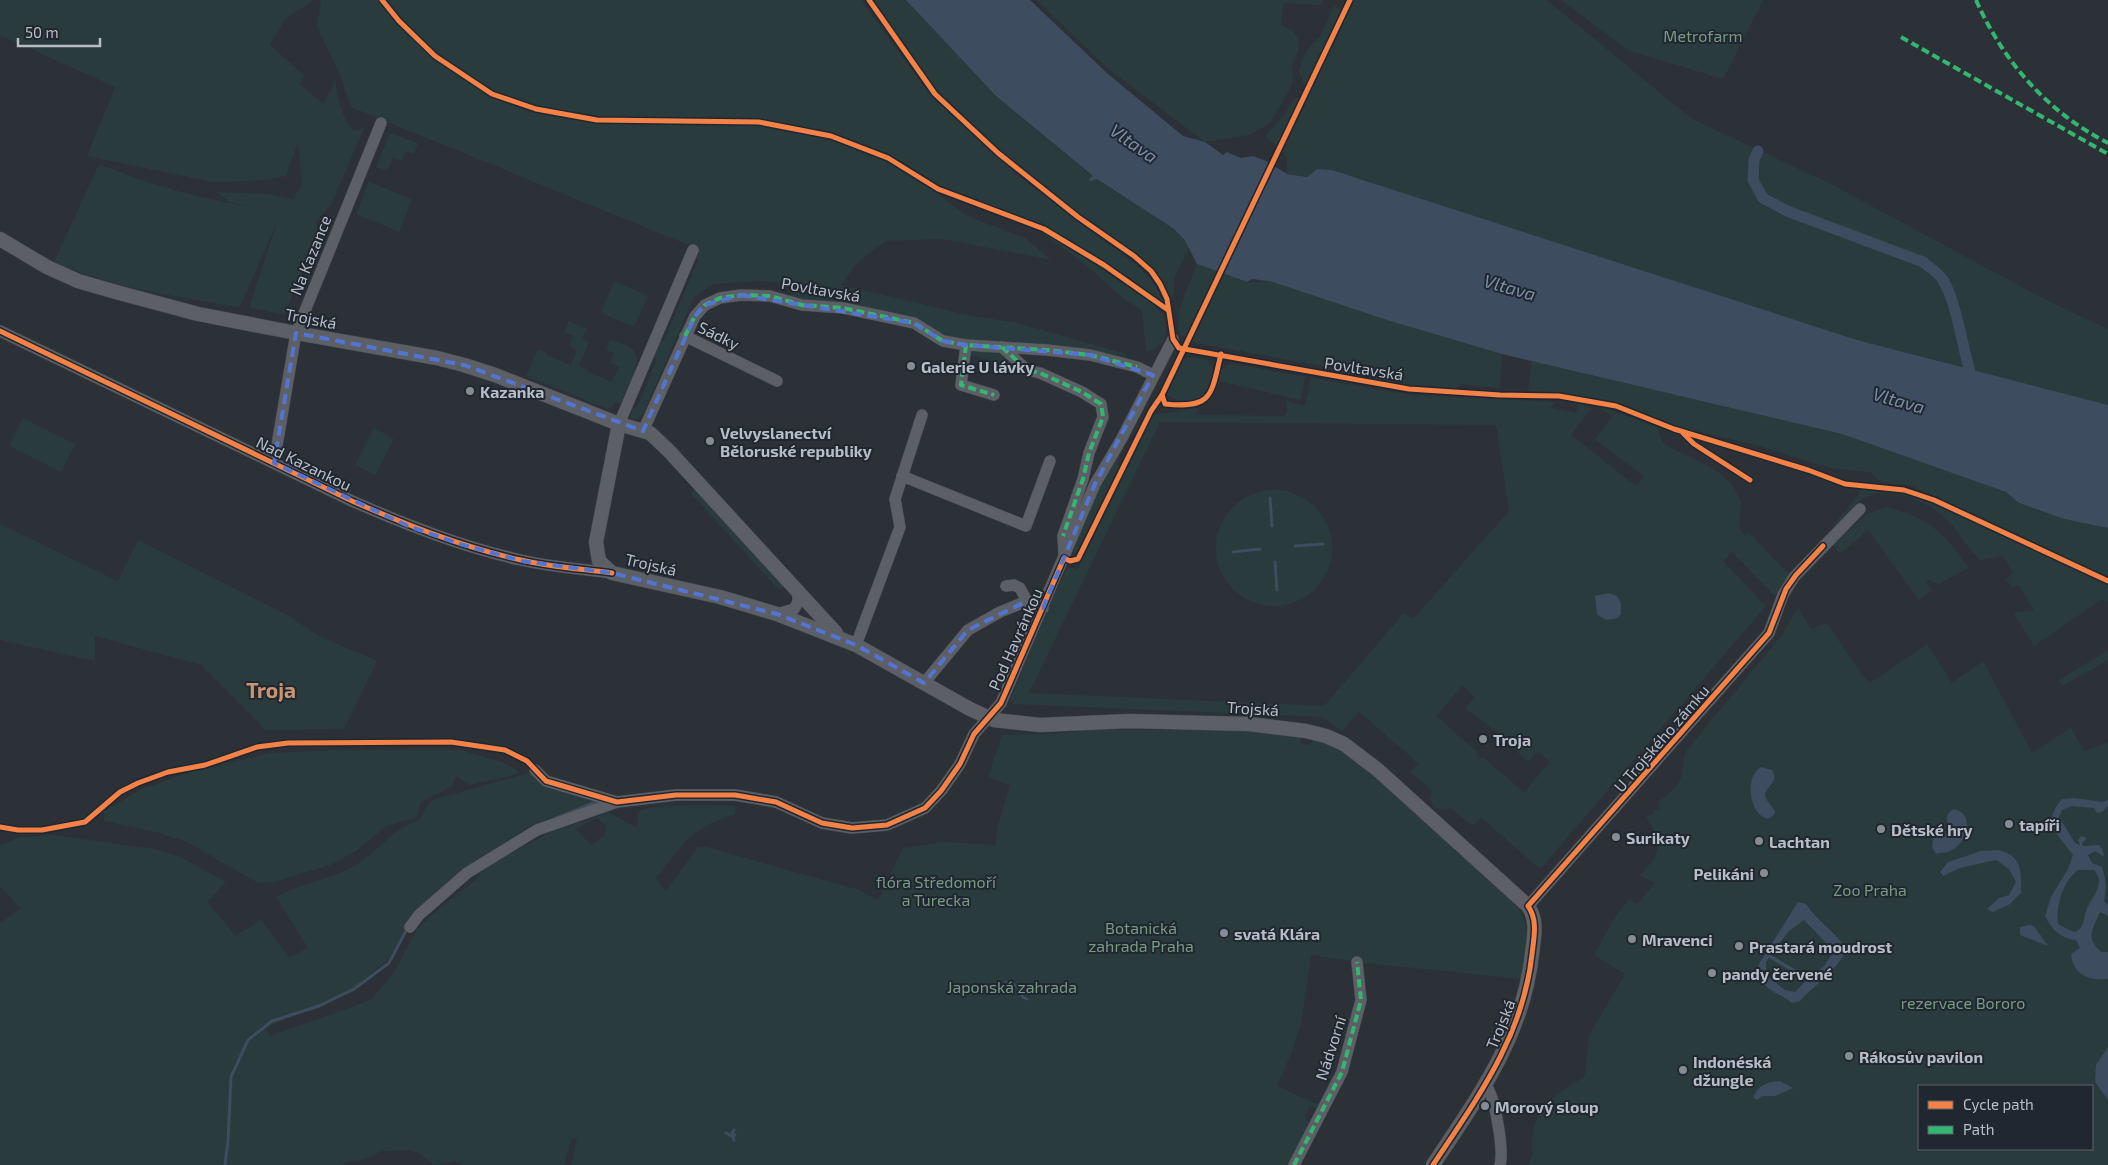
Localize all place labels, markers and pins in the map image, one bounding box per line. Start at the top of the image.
place label: Galerie U lávky [921,357,1034,377]
marker: Galerie U lávky [905,360,917,372]
place label: Kazanka [480,382,544,401]
marker: Kazanka [464,385,476,397]
place label: Velvyslanectví Běloruské republiky [720,423,872,461]
marker: Velvyslanectví Běloruské republiky [704,435,716,447]
place label: Troja [1493,730,1531,749]
marker: Troja [1477,733,1489,745]
place label: tapíři [2019,815,2060,834]
marker: tapíři [2003,818,2015,830]
place label: Dětské hry [1891,820,1973,840]
marker: Dětské hry [1875,823,1887,835]
place label: Surikaty [1626,828,1690,848]
marker: Surikaty [1610,831,1622,843]
place label: Lachtan [1769,832,1830,851]
marker: Lachtan [1753,835,1765,847]
place label: Pelikáni [1693,864,1754,883]
marker: Pelikáni [1758,867,1770,879]
place label: svatá Klára [1234,924,1320,943]
marker: svatá Klára [1218,927,1230,939]
place label: Mravenci [1642,930,1713,949]
marker: Mravenci [1626,933,1638,945]
place label: Prastará moudrost [1749,937,1893,956]
marker: Prastará moudrost [1733,940,1745,952]
place label: pandy červené [1722,964,1833,984]
marker: pandy červené [1706,967,1718,979]
place label: Rákosův pavilon [1859,1047,1983,1066]
marker: Rákosův pavilon [1843,1050,1855,1062]
place label: Indonéská džungle [1693,1052,1771,1089]
marker: Indonéská džungle [1677,1064,1689,1076]
place label: Morový sloup [1495,1097,1599,1117]
marker: Morový sloup [1479,1100,1491,1112]

